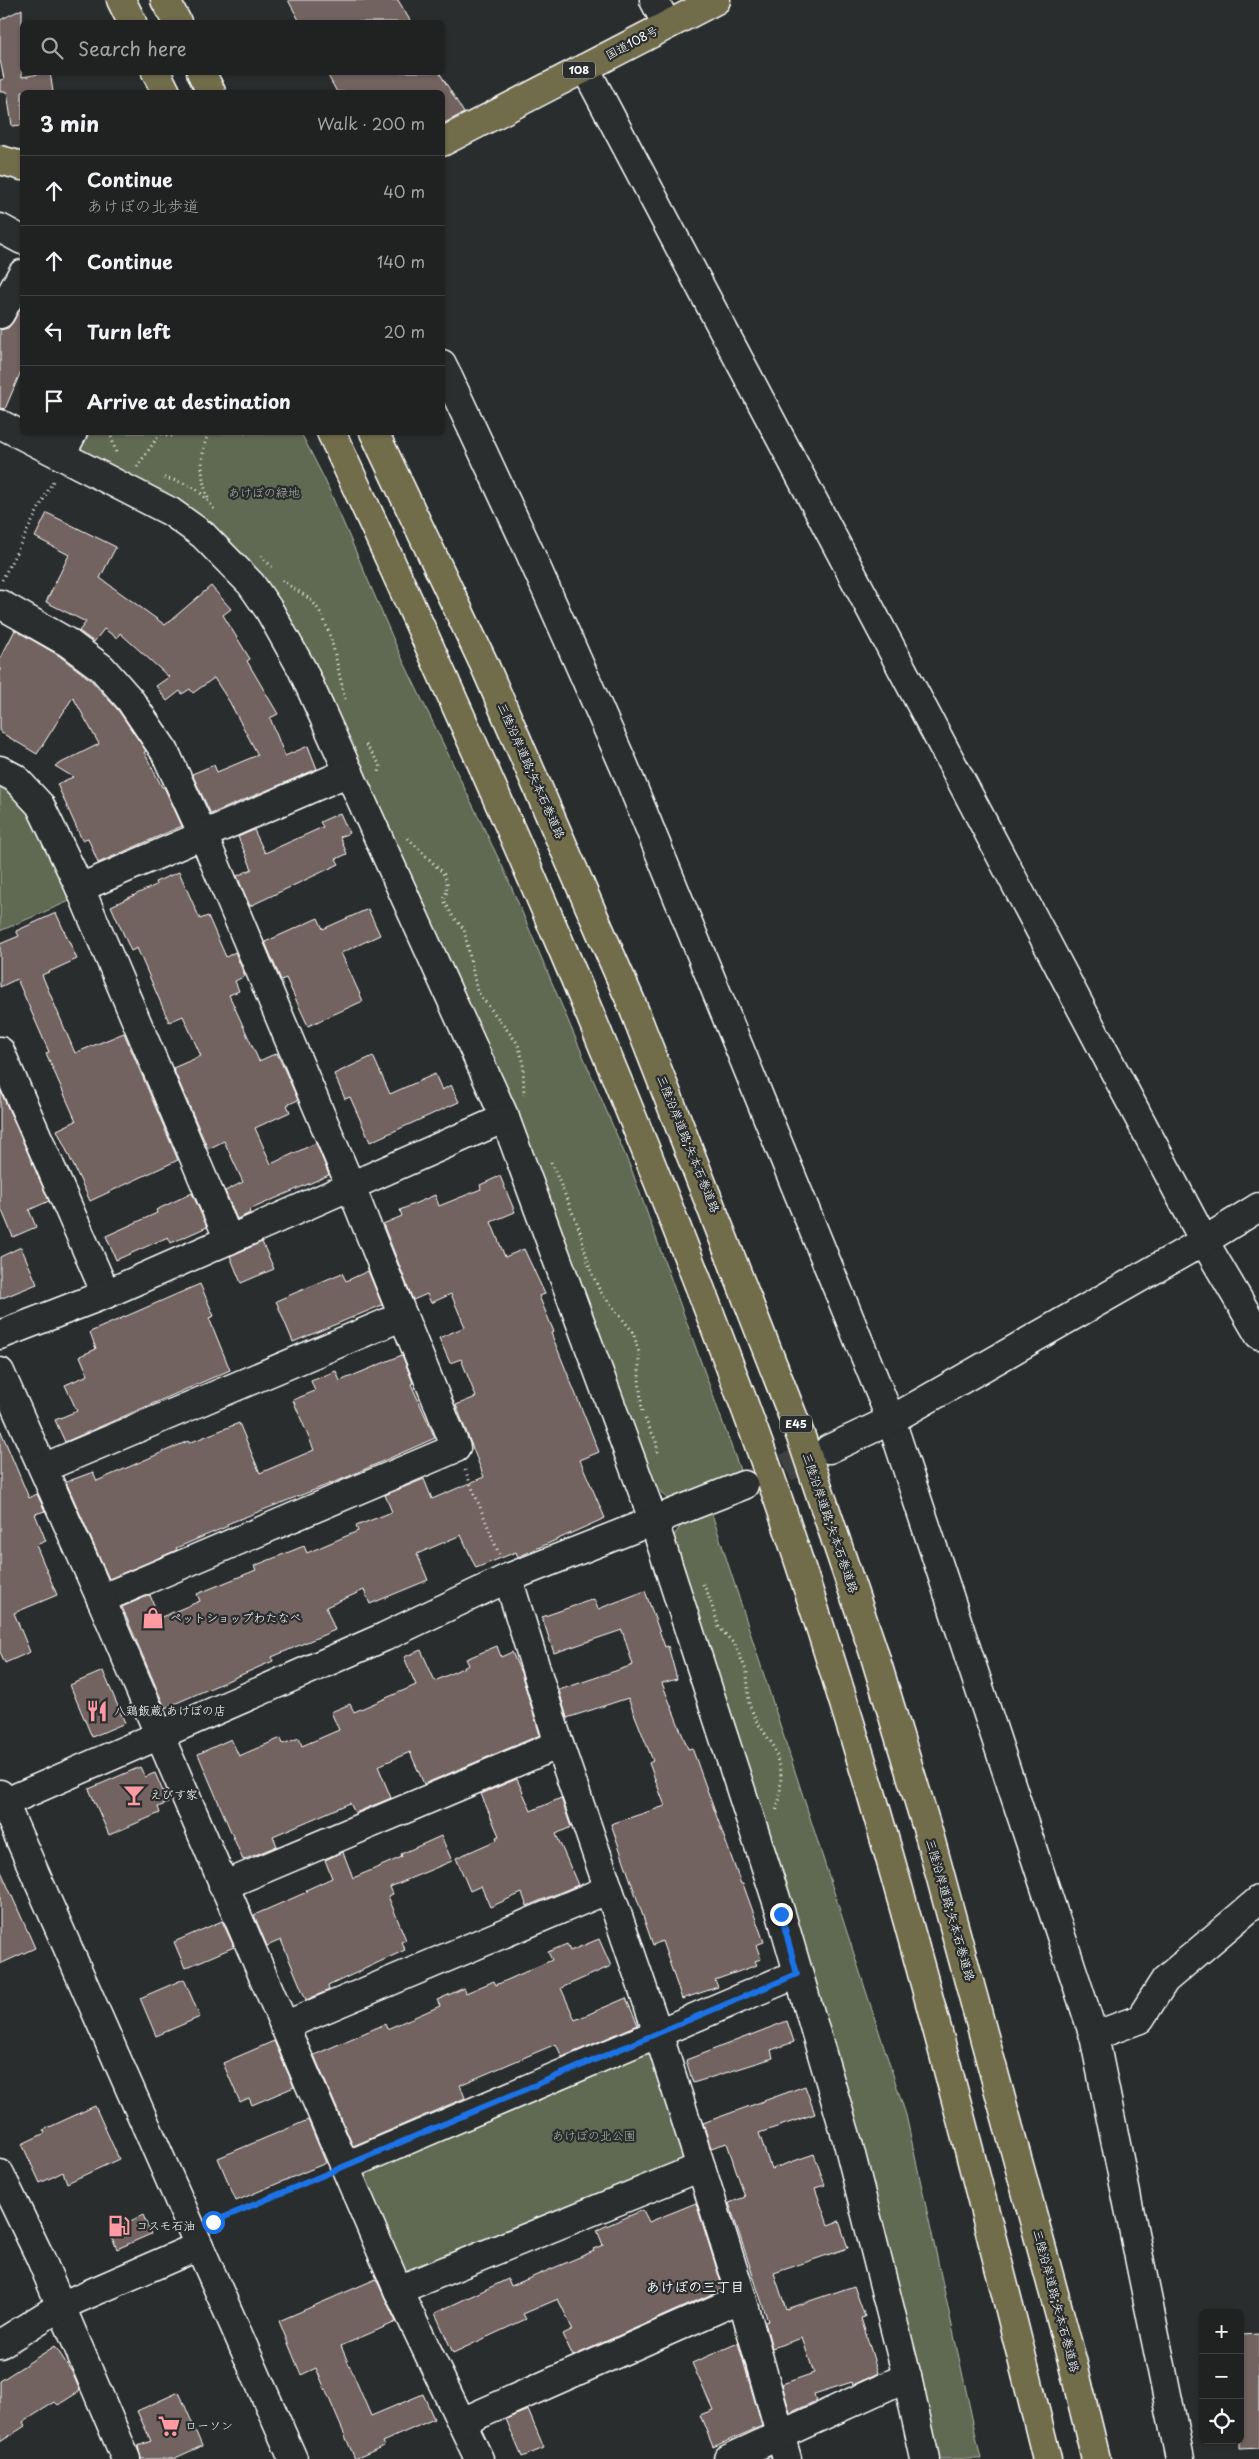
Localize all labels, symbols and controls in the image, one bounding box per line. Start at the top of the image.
search box [20,20,445,75]
street label: 国道108号 [602,21,661,64]
icon: search [38,34,66,62]
text: Search here [78,34,187,62]
road number: 108 [563,62,595,78]
text: 3 min [40,107,99,139]
text: Walk · 200 m [317,111,425,135]
text: Continue [87,165,173,193]
icon: ahead [40,177,68,205]
text: 40 m [383,179,425,203]
text: あけぼの北歩道 [87,193,199,217]
icon: ahead [40,247,68,275]
text: Continue [87,247,173,275]
text: 140 m [377,249,425,273]
icon: left [40,317,68,345]
text: Turn left [87,317,171,345]
text: 20 m [384,319,425,343]
icon: arrive [40,387,68,415]
text: Arrive at destination [87,387,291,415]
park label: あけぼの緑地 [228,483,300,501]
street label: 三陸沿岸道路;矢本石巻道路 [494,700,570,842]
street label: 三陸沿岸道路;矢本石巻道路 [653,1072,725,1215]
road number: E45 [780,1416,812,1432]
street label: 三陸沿岸道路;矢本石巻道路 [798,1450,863,1595]
shop icon: ペットショップわたなべ [140,1605,166,1631]
place label: ペットショップわたなべ [170,1608,302,1626]
restaurant icon: 八鶏飯蔵 あけぼの店 [84,1698,110,1724]
place label: 八鶏飯蔵 あけぼの店 [114,1701,226,1719]
bar icon: えびす家 [121,1782,147,1808]
place label: えびす家 [150,1785,198,1803]
street label: 三陸沿岸道路;矢本石巻道路 [922,1836,980,1983]
route end [770,1903,793,1926]
park label: あけぼの北公園 [552,2126,636,2144]
route start [202,2211,225,2234]
fuel station icon: コスモ石油 [106,2213,132,2239]
place label: コスモ石油 [136,2216,196,2234]
street label: 三陸沿岸道路;矢本石巻道路 [1029,2227,1085,2374]
district label: あけぼの三丁目 [646,2276,744,2297]
map controls [1199,2309,1244,2444]
button: + [1199,2309,1244,2354]
button: − [1199,2354,1244,2399]
button: locate [1199,2399,1244,2444]
supermarket icon: ローソン [156,2413,182,2439]
place label: ローソン [185,2416,233,2434]

